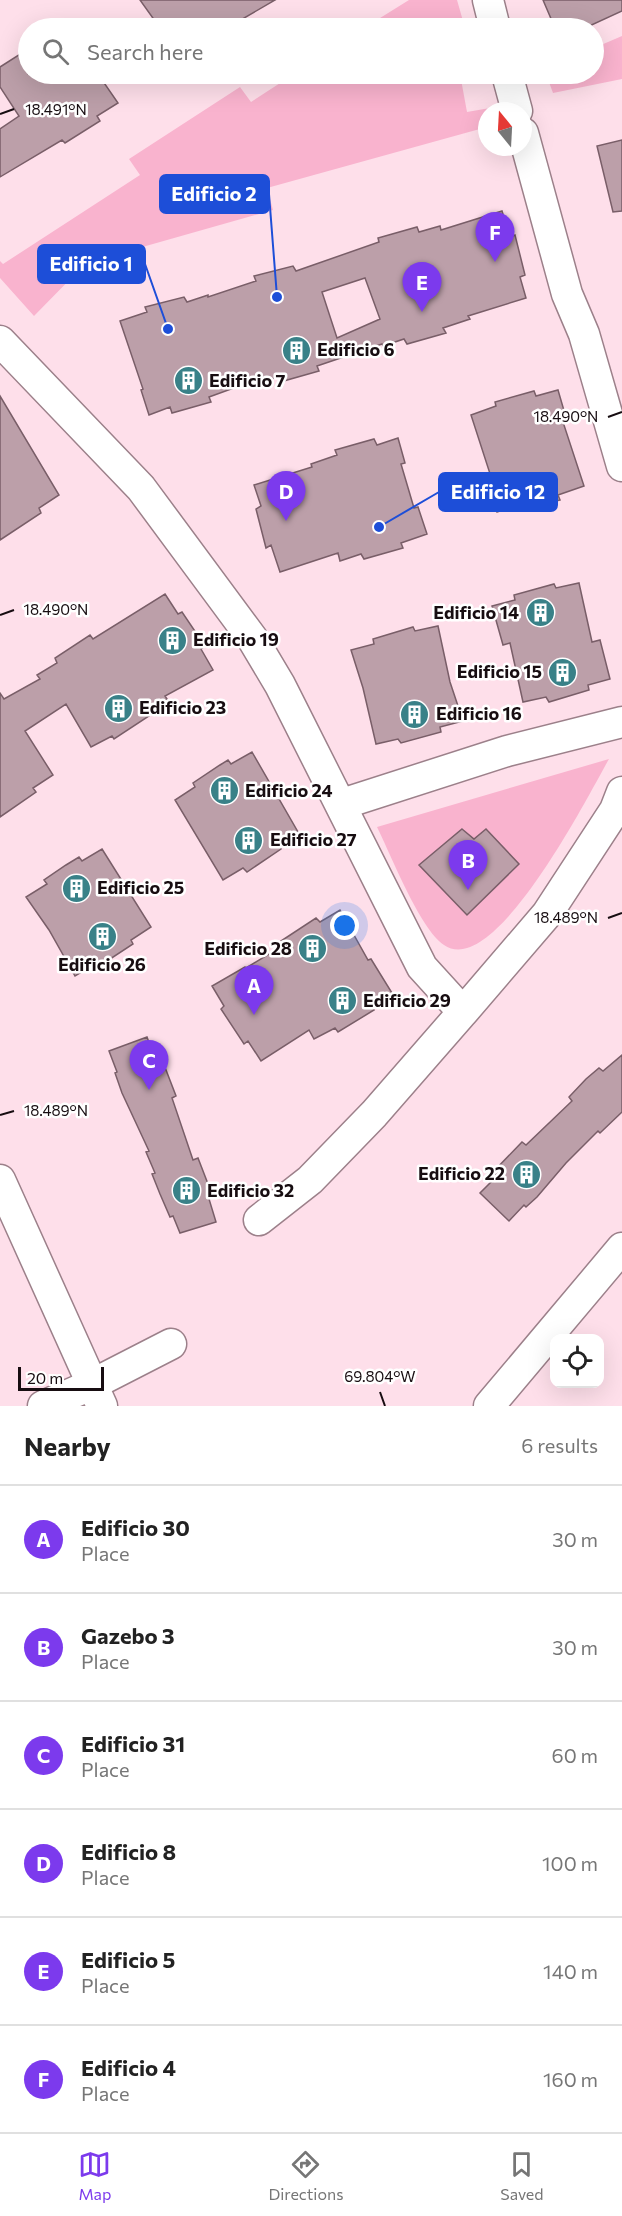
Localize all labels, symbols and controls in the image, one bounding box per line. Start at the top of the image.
search box [18,18,604,84]
icon: search [39,35,72,68]
text: Search here [87,38,203,65]
text: 18.491°N [25,100,87,118]
north arrow [478,102,532,156]
callout: Edificio 2 [160,175,269,213]
text: Edificio 2 [171,181,257,205]
pin: F [476,212,514,262]
callout: Edificio 1 [38,245,145,283]
text: Edificio 1 [49,251,133,275]
pin: E [402,262,442,312]
building icon: Edificio 6 [280,334,312,366]
place label: Edificio 6 [317,338,395,360]
building icon: Edificio 7 [172,365,204,397]
place label: Edificio 7 [209,369,286,391]
text: 18.490°N [534,407,598,425]
pin: D [266,472,306,521]
callout: Edificio 12 [439,473,557,511]
text: Edificio 12 [451,479,545,503]
building icon: Edificio 14 [524,597,556,629]
text: 18.490°N [24,600,88,618]
place label: Edificio 14 [433,601,519,623]
building icon: Edificio 19 [156,624,188,656]
place label: Edificio 19 [193,628,279,650]
building icon: Edificio 15 [547,656,579,688]
place label: Edificio 15 [457,660,542,682]
building icon: Edificio 23 [102,692,134,724]
place label: Edificio 23 [139,696,226,718]
building icon: Edificio 16 [399,698,431,730]
place label: Edificio 16 [436,702,522,724]
building icon: Edificio 24 [208,775,240,807]
place label: Edificio 24 [245,779,333,801]
building icon: Edificio 27 [233,824,265,856]
place label: Edificio 27 [270,828,357,850]
pin: B [448,840,488,890]
building icon: Edificio 25 [60,872,92,904]
place label: Edificio 25 [97,876,184,898]
text: 18.489°N [534,908,598,926]
your location [330,911,359,940]
building icon: Edificio 26 [86,920,118,952]
building icon: Edificio 28 [297,933,329,965]
place label: Edificio 28 [204,937,292,959]
place label: Edificio 26 [58,953,146,975]
pin: A [234,966,274,1015]
building icon: Edificio 29 [326,985,358,1017]
place label: Edificio 29 [363,989,451,1011]
pin: C [130,1040,168,1090]
text: 18.489°N [24,1101,88,1119]
building icon: Edificio 22 [510,1158,542,1190]
place label: Edificio 22 [418,1162,505,1184]
building icon: Edificio 32 [170,1175,202,1207]
place label: Edificio 32 [207,1179,294,1201]
map controls [550,1334,604,1388]
button: locate [550,1334,604,1388]
scale bar [18,1364,104,1392]
text: 69.804°W [344,1367,416,1385]
text: 20 m [27,1368,63,1387]
text: Nearby [24,1430,111,1461]
text: 6 results [521,1433,598,1457]
text: Edificio 30 [81,1514,190,1541]
text: A [36,1527,51,1551]
text: 30 m [552,1527,598,1551]
text: Place [81,1541,130,1565]
text: Gazebo 3 [81,1622,175,1649]
text: B [37,1635,50,1659]
text: 30 m [552,1635,598,1659]
text: Place [81,1649,130,1673]
text: Edificio 31 [81,1730,185,1757]
text: C [37,1743,50,1767]
text: 60 m [552,1743,598,1767]
text: Place [81,1757,130,1781]
text: Edificio 8 [81,1838,176,1865]
text: D [36,1851,51,1875]
text: 100 m [542,1851,598,1875]
text: Place [81,1865,130,1889]
text: Edificio 5 [81,1946,175,1973]
text: E [38,1959,49,1983]
text: 140 m [543,1959,598,1983]
text: Place [81,1973,130,1997]
text: Edificio 4 [81,2054,176,2081]
text: F [38,2067,49,2091]
text: 160 m [543,2067,598,2091]
text: Place [81,2081,130,2105]
tab: Map [78,2148,111,2203]
tab: Directions [268,2148,343,2203]
tab: Saved [500,2148,544,2203]

